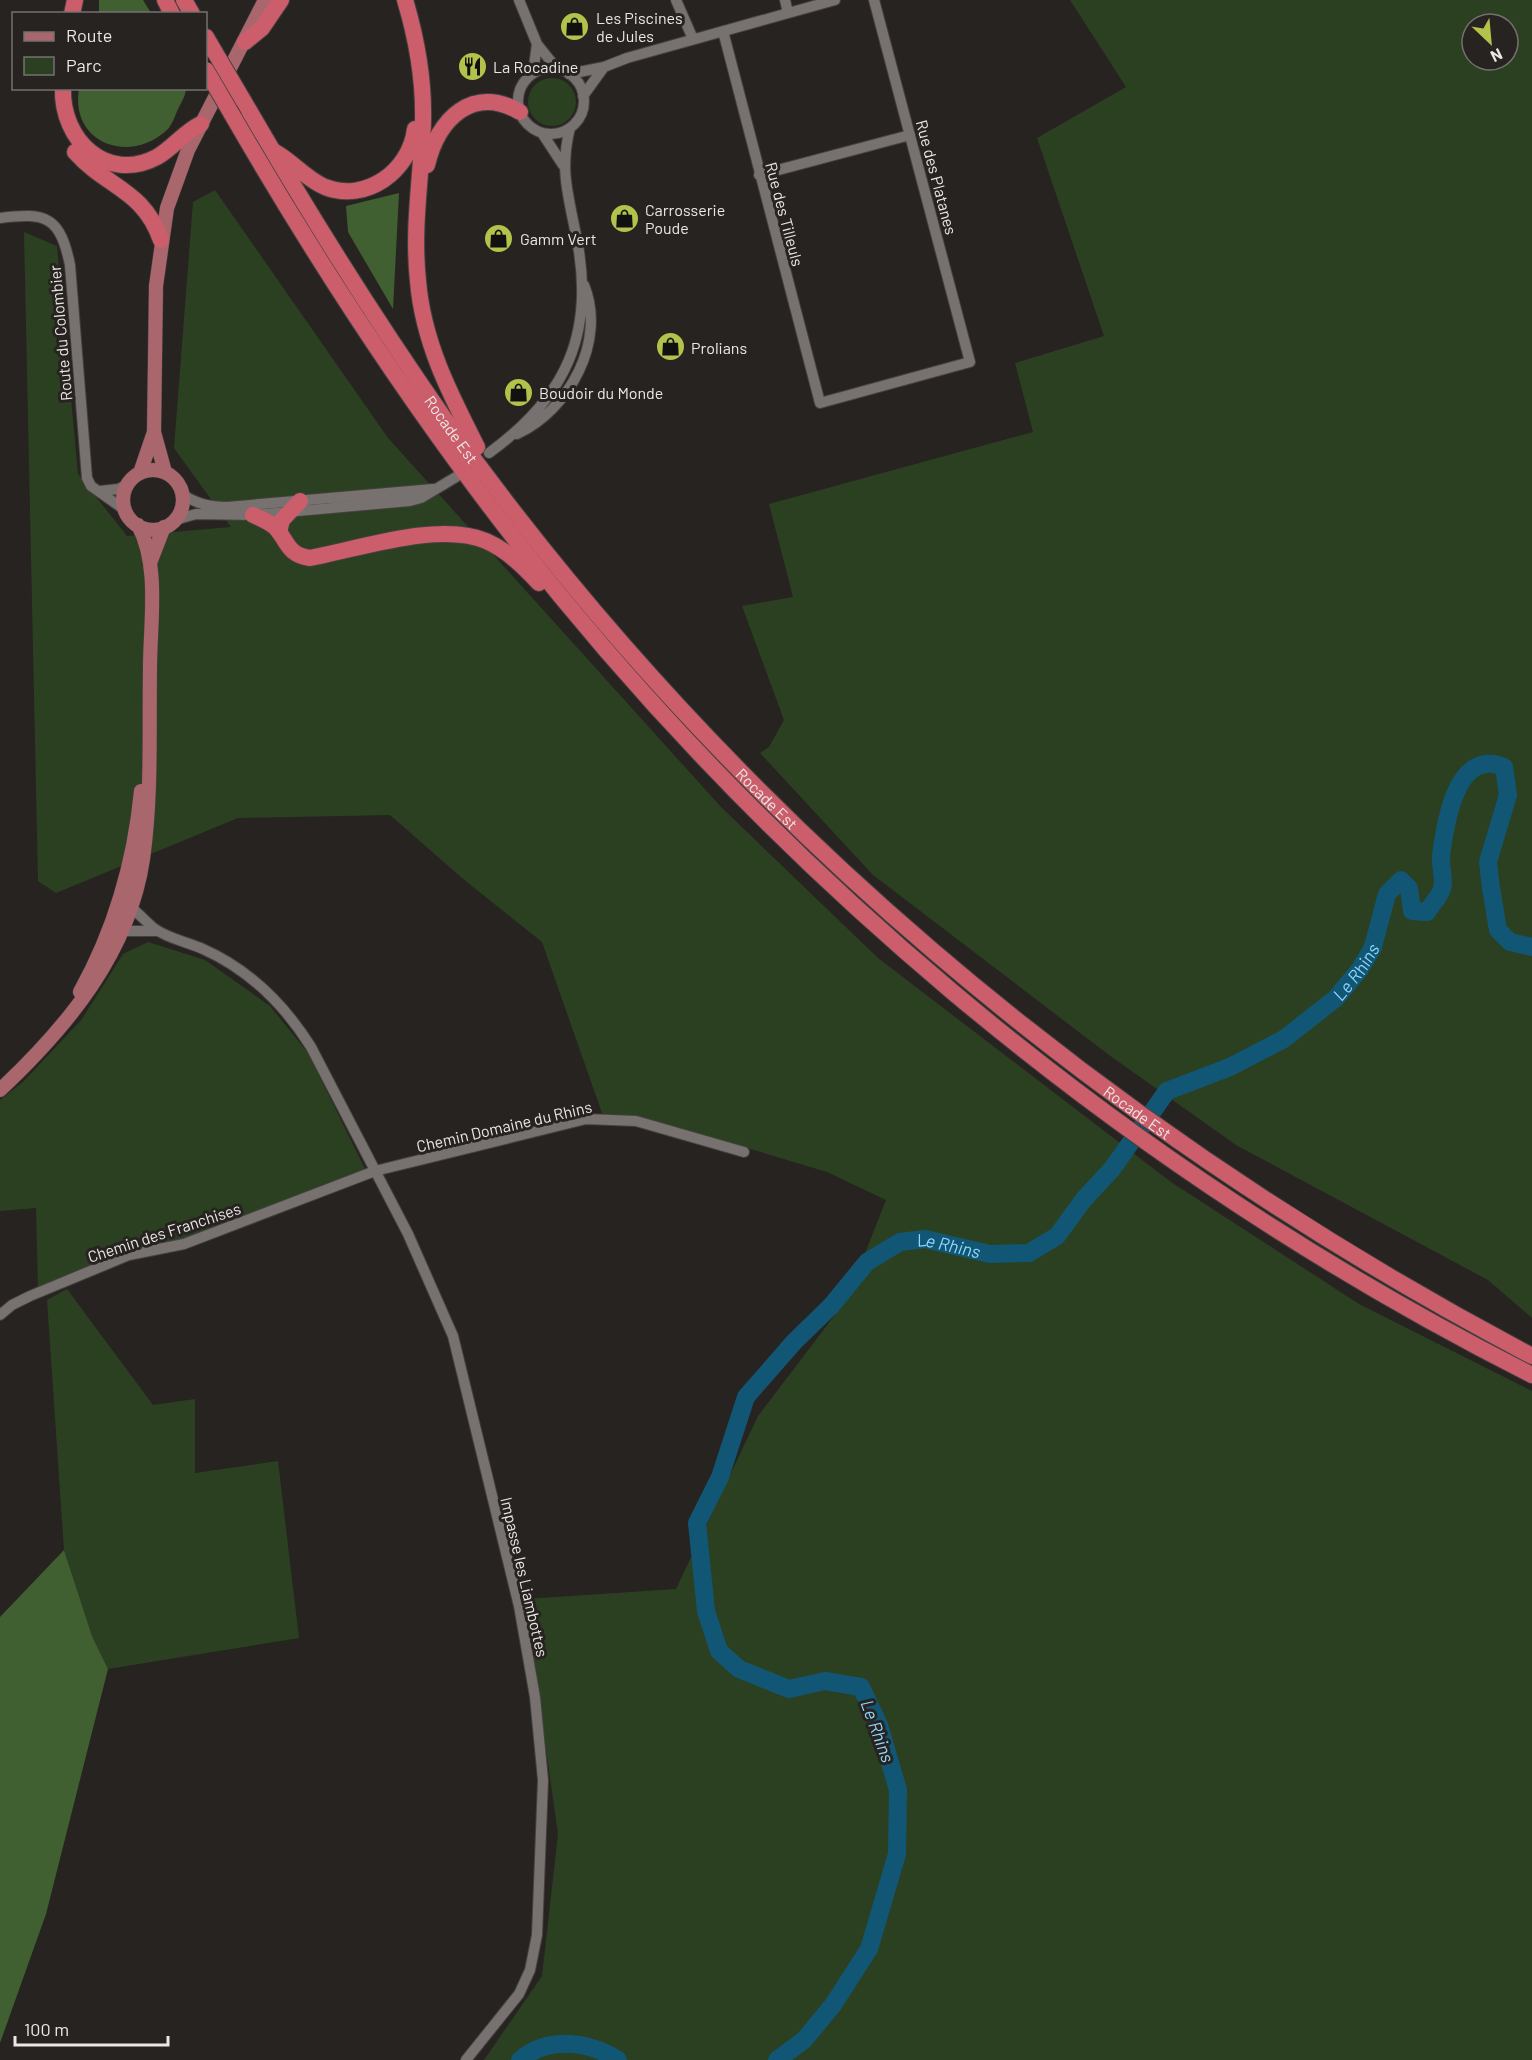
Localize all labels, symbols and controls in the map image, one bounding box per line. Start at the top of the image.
place label: Les Piscines de Jules [596,8,683,45]
shop icon: Les Piscines de Jules [559,10,591,42]
legend [12,12,207,90]
north arrow [1460,12,1520,72]
text: Route [66,24,112,46]
text: N [1488,45,1506,67]
restaurant icon: La Rocadine [456,50,488,82]
text: Parc [66,54,102,76]
place label: La Rocadine [493,57,578,76]
street label: Rue des Platanes [913,118,961,236]
street label: Rue des Tilleuls [762,160,808,268]
place label: Carrosserie Poude [645,200,725,237]
shop icon: Carrosserie Poude [608,202,640,234]
shop icon: Gamm Vert [483,222,515,254]
place label: Gamm Vert [520,229,597,248]
street label: Route du Colombier [45,264,75,402]
shop icon: Prolians [654,331,686,363]
place label: Prolians [691,338,747,357]
shop icon: Boudoir du Monde [502,376,534,408]
place label: Boudoir du Monde [539,383,663,402]
street label: Rocade Est [422,392,483,467]
street label: Rocade Est [733,764,802,833]
water label: Le Rhins [1328,939,1384,1005]
street label: Rocade Est [1100,1081,1175,1143]
street label: Chemin Domaine du Rhins [414,1097,594,1155]
street label: Chemin des Franchises [85,1198,243,1266]
water label: Le Rhins [915,1228,983,1262]
street label: Impasse les Liambottes [497,1495,553,1659]
water label: Le Rhins [857,1697,899,1765]
scale bar [15,2009,168,2047]
text: 100 m [24,2018,69,2040]

